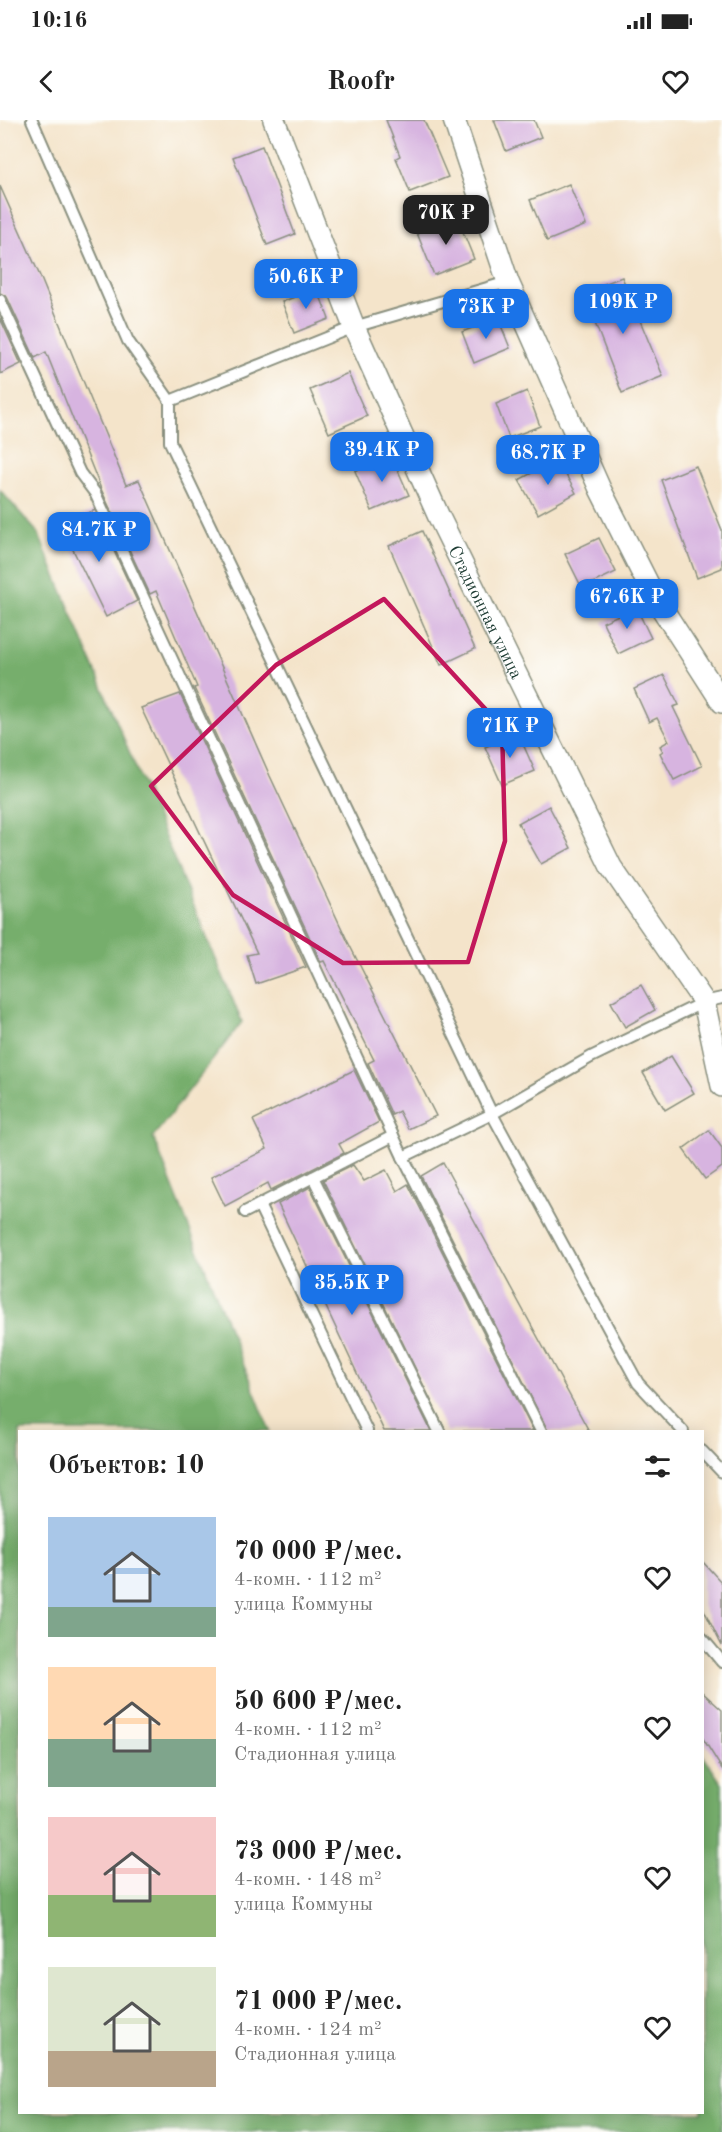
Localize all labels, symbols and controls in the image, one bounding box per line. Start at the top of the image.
text: 10:16 [30,10,87,32]
icon: back [30,65,63,98]
icon: heart [659,65,692,98]
text: Roofr [327,68,395,95]
pin: 70K ₽ [404,195,488,246]
text: 70K ₽ [417,204,475,224]
pin: 50.6K ₽ [251,259,361,310]
text: 50.6K ₽ [268,268,344,288]
pin: 109K ₽ [574,284,672,335]
pin: 73K ₽ [444,289,528,340]
text: 109K ₽ [588,293,658,313]
text: 73K ₽ [457,298,515,318]
pin: 39.4K ₽ [327,432,437,483]
pin: 68.7K ₽ [493,435,603,486]
text: 39.4K ₽ [344,441,420,461]
text: 68.7K ₽ [510,444,586,464]
pin: 84.7K ₽ [44,512,154,563]
text: 84.7K ₽ [61,521,137,541]
street label: Стадионная улица [445,543,525,682]
pin: 67.6K ₽ [572,579,682,630]
text: 67.6K ₽ [589,588,665,608]
pin: 71K ₽ [468,708,552,759]
text: 71K ₽ [481,717,539,737]
pin: 35.5K ₽ [297,1265,407,1316]
text: 35.5K ₽ [314,1274,390,1294]
icon: filters [641,1450,674,1483]
text: Объектов: 10 [48,1453,204,1479]
text: 70 000 ₽/мес. [234,1539,402,1565]
icon: home [96,1541,168,1613]
icon: heart [641,1561,674,1594]
text: 4-комн. · 112 m² [234,1570,382,1590]
text: улица Коммуны [234,1595,373,1615]
text: 50 600 ₽/мес. [234,1689,402,1715]
icon: home [96,1691,168,1763]
icon: heart [641,1711,674,1744]
text: 4-комн. · 112 m² [234,1720,382,1740]
text: Стадионная улица [234,1745,396,1765]
text: 73 000 ₽/мес. [234,1839,402,1865]
icon: home [96,1841,168,1913]
icon: heart [641,1861,674,1894]
text: 4-комн. · 148 m² [234,1870,382,1890]
text: улица Коммуны [234,1895,373,1915]
text: 71 000 ₽/мес. [234,1989,402,2015]
icon: home [96,1991,168,2063]
icon: heart [641,2011,674,2044]
text: 4-комн. · 124 m² [234,2020,382,2040]
text: Стадионная улица [234,2045,396,2065]

